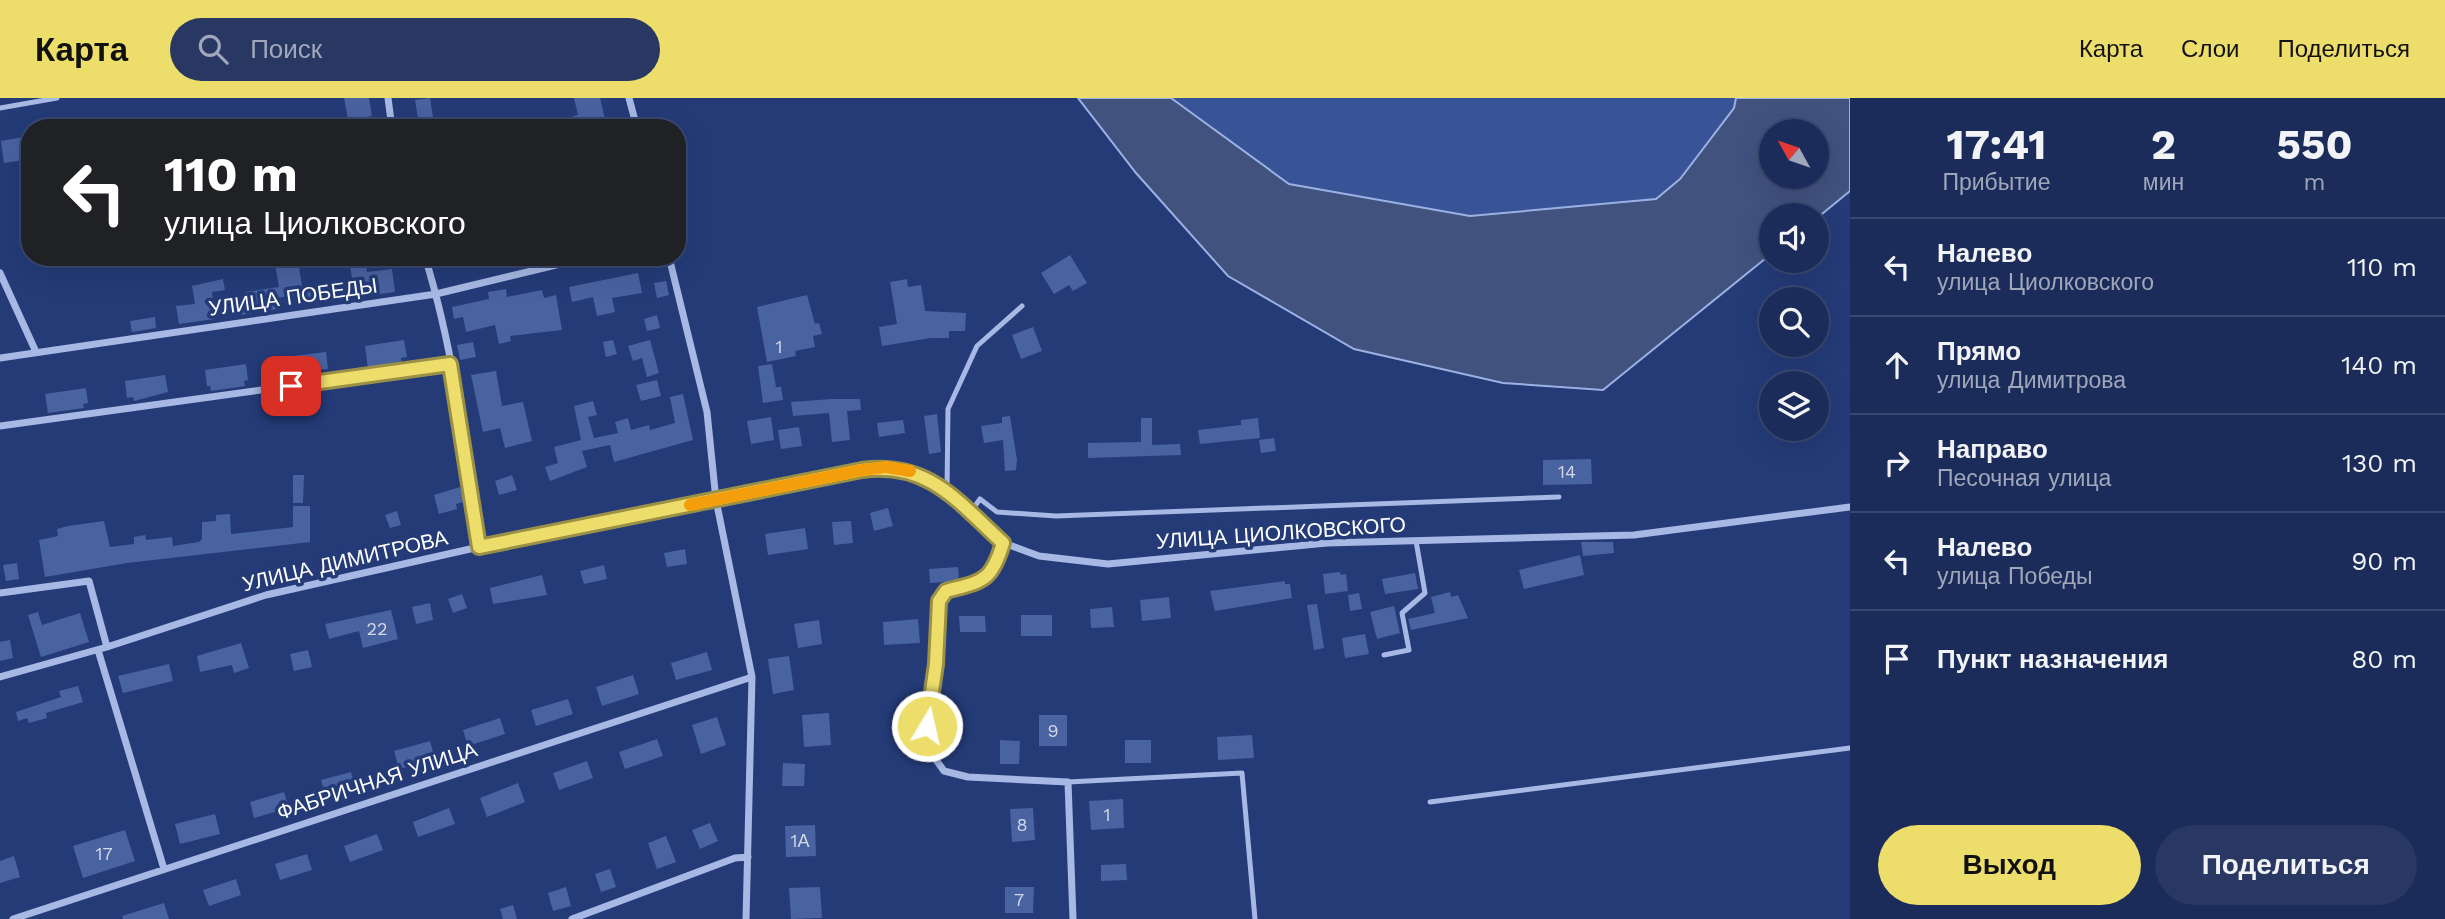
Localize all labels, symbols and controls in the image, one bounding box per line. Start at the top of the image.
search box [170,18,660,81]
text: Карта [35,30,128,69]
icon: search [194,30,232,68]
text: Поиск [250,34,322,64]
text: Карта [2079,35,2143,63]
text: Слои [2181,35,2239,63]
text: Поделиться [2277,35,2410,63]
north arrow [1759,119,1829,189]
map controls [1759,119,1829,441]
text: 17:41 [1947,120,2046,169]
text: 2 [2151,120,2176,169]
text: 550 [2277,120,2353,169]
text: 110 m [164,145,298,203]
icon: left [49,147,140,238]
text: Прибытие [1942,169,2050,196]
text: мин [2143,169,2184,196]
text: m [2304,169,2326,196]
button: sound [1759,203,1829,273]
text: улица Циолковского [164,204,466,242]
text: Налево [1937,238,2032,268]
icon: left [1878,248,1916,286]
text: 110 m [2347,252,2417,282]
text: улица Циолковского [1937,269,2154,296]
street label: УЛИЦА ПОБЕДЫ [207,272,379,321]
button: search [1759,287,1829,357]
house number: 1 [775,336,783,357]
text: Прямо [1937,336,2021,366]
icon: ahead [1878,346,1916,384]
text: 140 m [2341,350,2417,380]
pin [261,356,321,416]
icon: arrive [272,367,310,405]
text: улица Димитрова [1937,367,2126,394]
button: layers [1759,371,1829,441]
text: Направо [1937,434,2048,464]
icon: right [1878,444,1916,482]
text: 130 m [2342,448,2417,478]
house number: 14 [1558,461,1576,482]
text: Песочная улица [1937,465,2111,492]
street label: УЛИЦА ЦИОЛКОВСКОГО [1155,511,1407,554]
street label: УЛИЦА ДИМИТРОВА [240,525,450,596]
text: Налево [1937,532,2032,562]
icon: left [1878,542,1916,580]
text: 90 m [2351,546,2417,576]
text: улица Победы [1937,563,2093,590]
house number: 22 [367,618,388,639]
icon: arrive [1878,640,1916,678]
text: Пункт назначения [1937,644,2168,674]
text: 80 m [2351,644,2417,674]
position arrow [890,689,964,763]
house number: 9 [1047,720,1059,741]
street label: ФАБРИЧНАЯ УЛИЦА [274,736,480,825]
house number: 1 [1103,804,1111,825]
house number: 8 [1016,814,1028,835]
button: Выход [1878,825,2141,905]
button: Поделиться [2155,825,2417,905]
house number: 1А [790,830,810,851]
house number: 17 [95,843,113,864]
house number: 7 [1014,889,1024,910]

